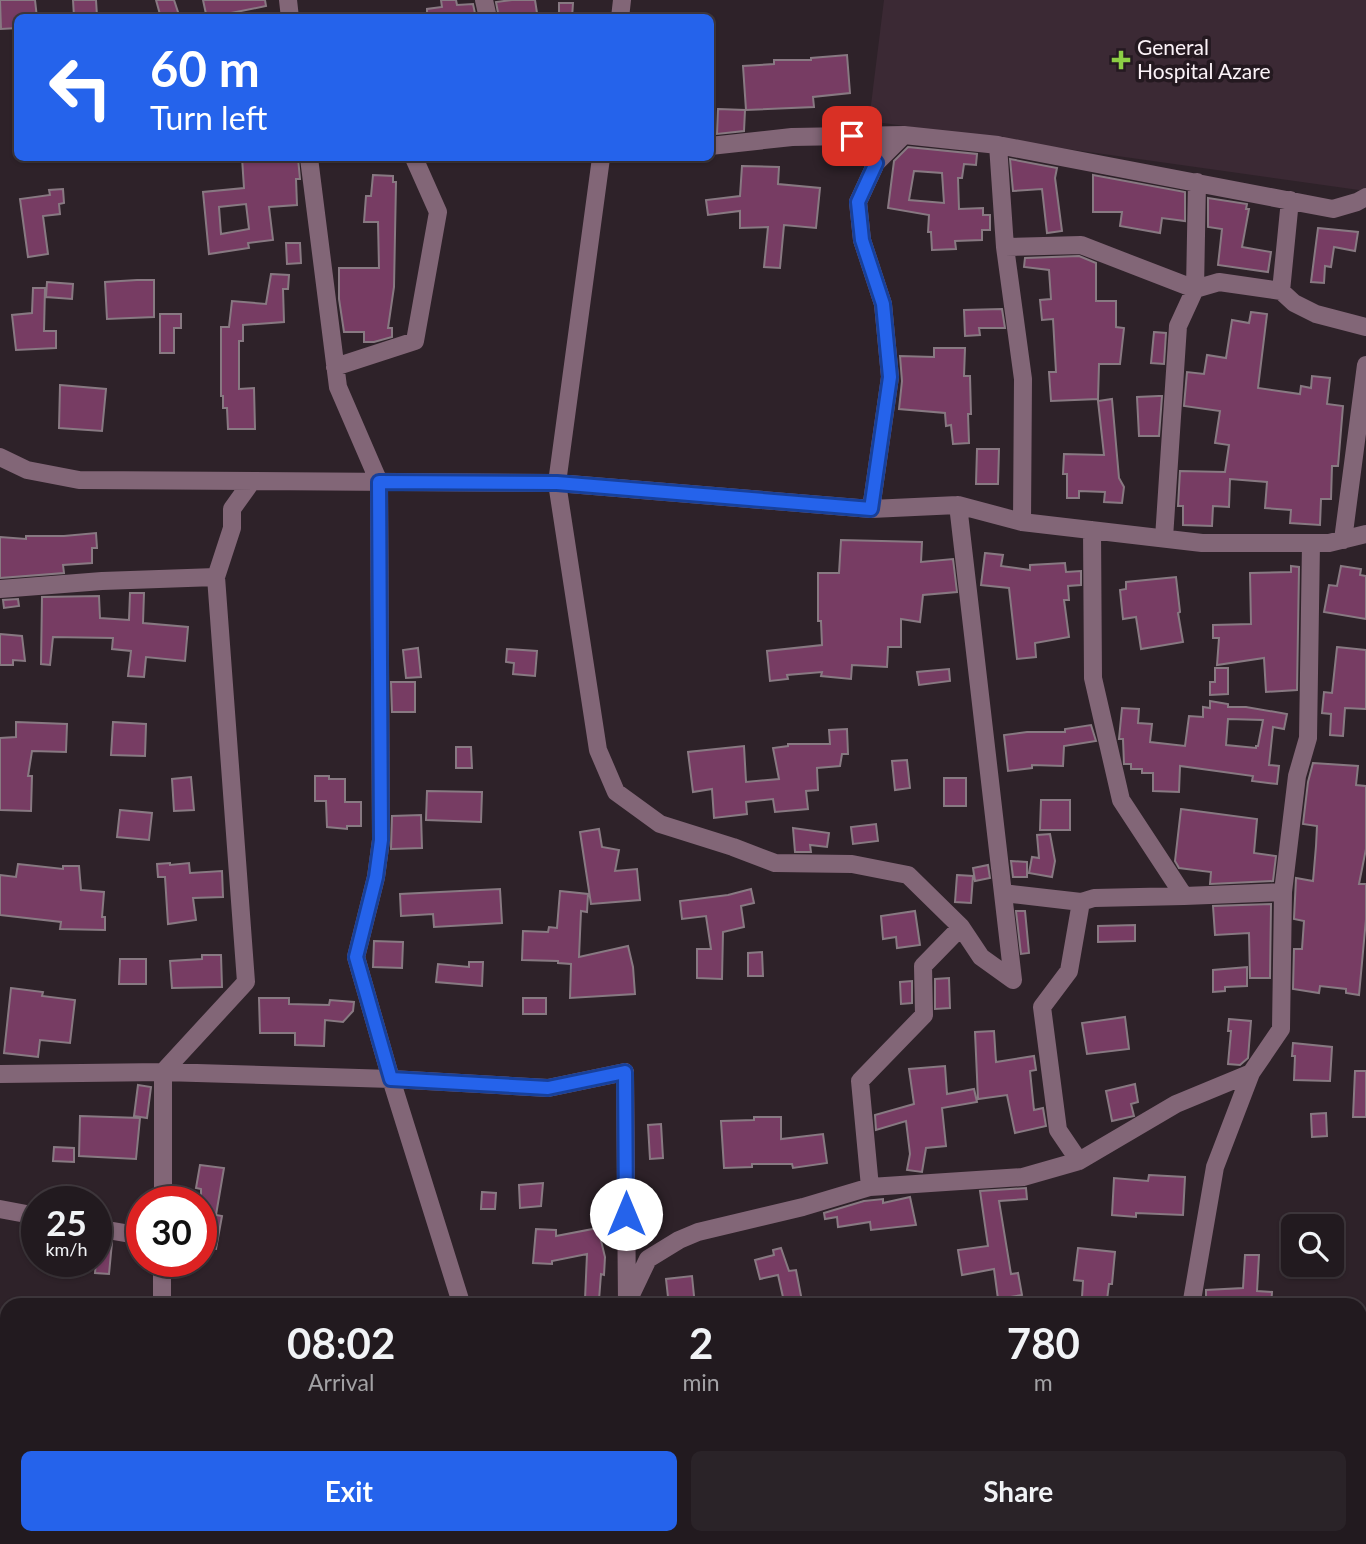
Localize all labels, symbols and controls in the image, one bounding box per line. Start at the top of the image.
place label: General Hospital Azare [1137,34,1271,83]
text: 60 m [150,39,260,97]
icon: left [35,42,126,133]
marker: General Hospital Azare [1111,50,1131,70]
text: Turn left [150,98,267,137]
pin [822,106,882,166]
icon: arrive [833,117,871,155]
position arrow [589,1177,663,1251]
speed limit sign: 30 [126,1186,217,1277]
text: 25 [46,1201,87,1243]
map controls [1281,1214,1344,1277]
button: search [1281,1214,1344,1277]
text: km/h [45,1238,88,1260]
text: 08:02 [287,1318,395,1368]
text: 2 [689,1318,713,1368]
text: 780 [1007,1318,1080,1368]
text: Arrival [308,1368,374,1396]
text: min [682,1368,720,1396]
text: m [1034,1368,1053,1396]
button: Exit [21,1451,677,1531]
button: Share [691,1451,1346,1531]

